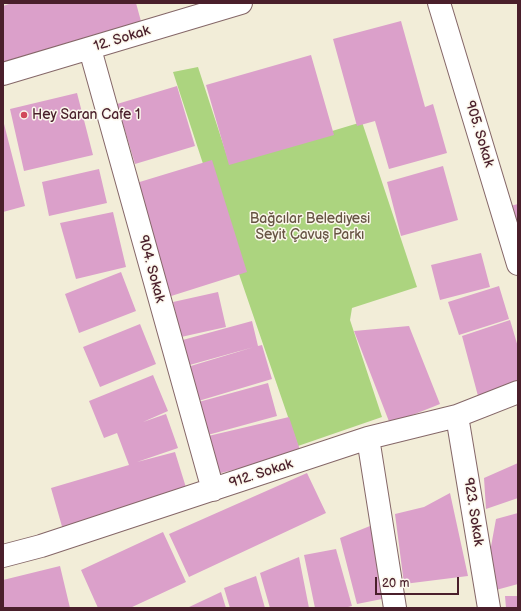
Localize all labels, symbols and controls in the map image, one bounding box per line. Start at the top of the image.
street label: 12. Sokak [92,22,152,56]
street label: 905. Sokak [461,99,497,169]
place label: Hey Saran Cafe 1 [32,107,140,123]
marker: Hey Saran Cafe 1 [19,110,29,120]
park label: Bağcılar Belediyesi Seyit Çavuş Parkı [250,211,370,244]
street label: 904. Sokak [134,233,168,305]
street label: 912. Sokak [227,456,295,492]
street label: 923. Sokak [459,477,487,547]
scale bar [377,569,461,595]
text: 20 m [382,576,409,591]

